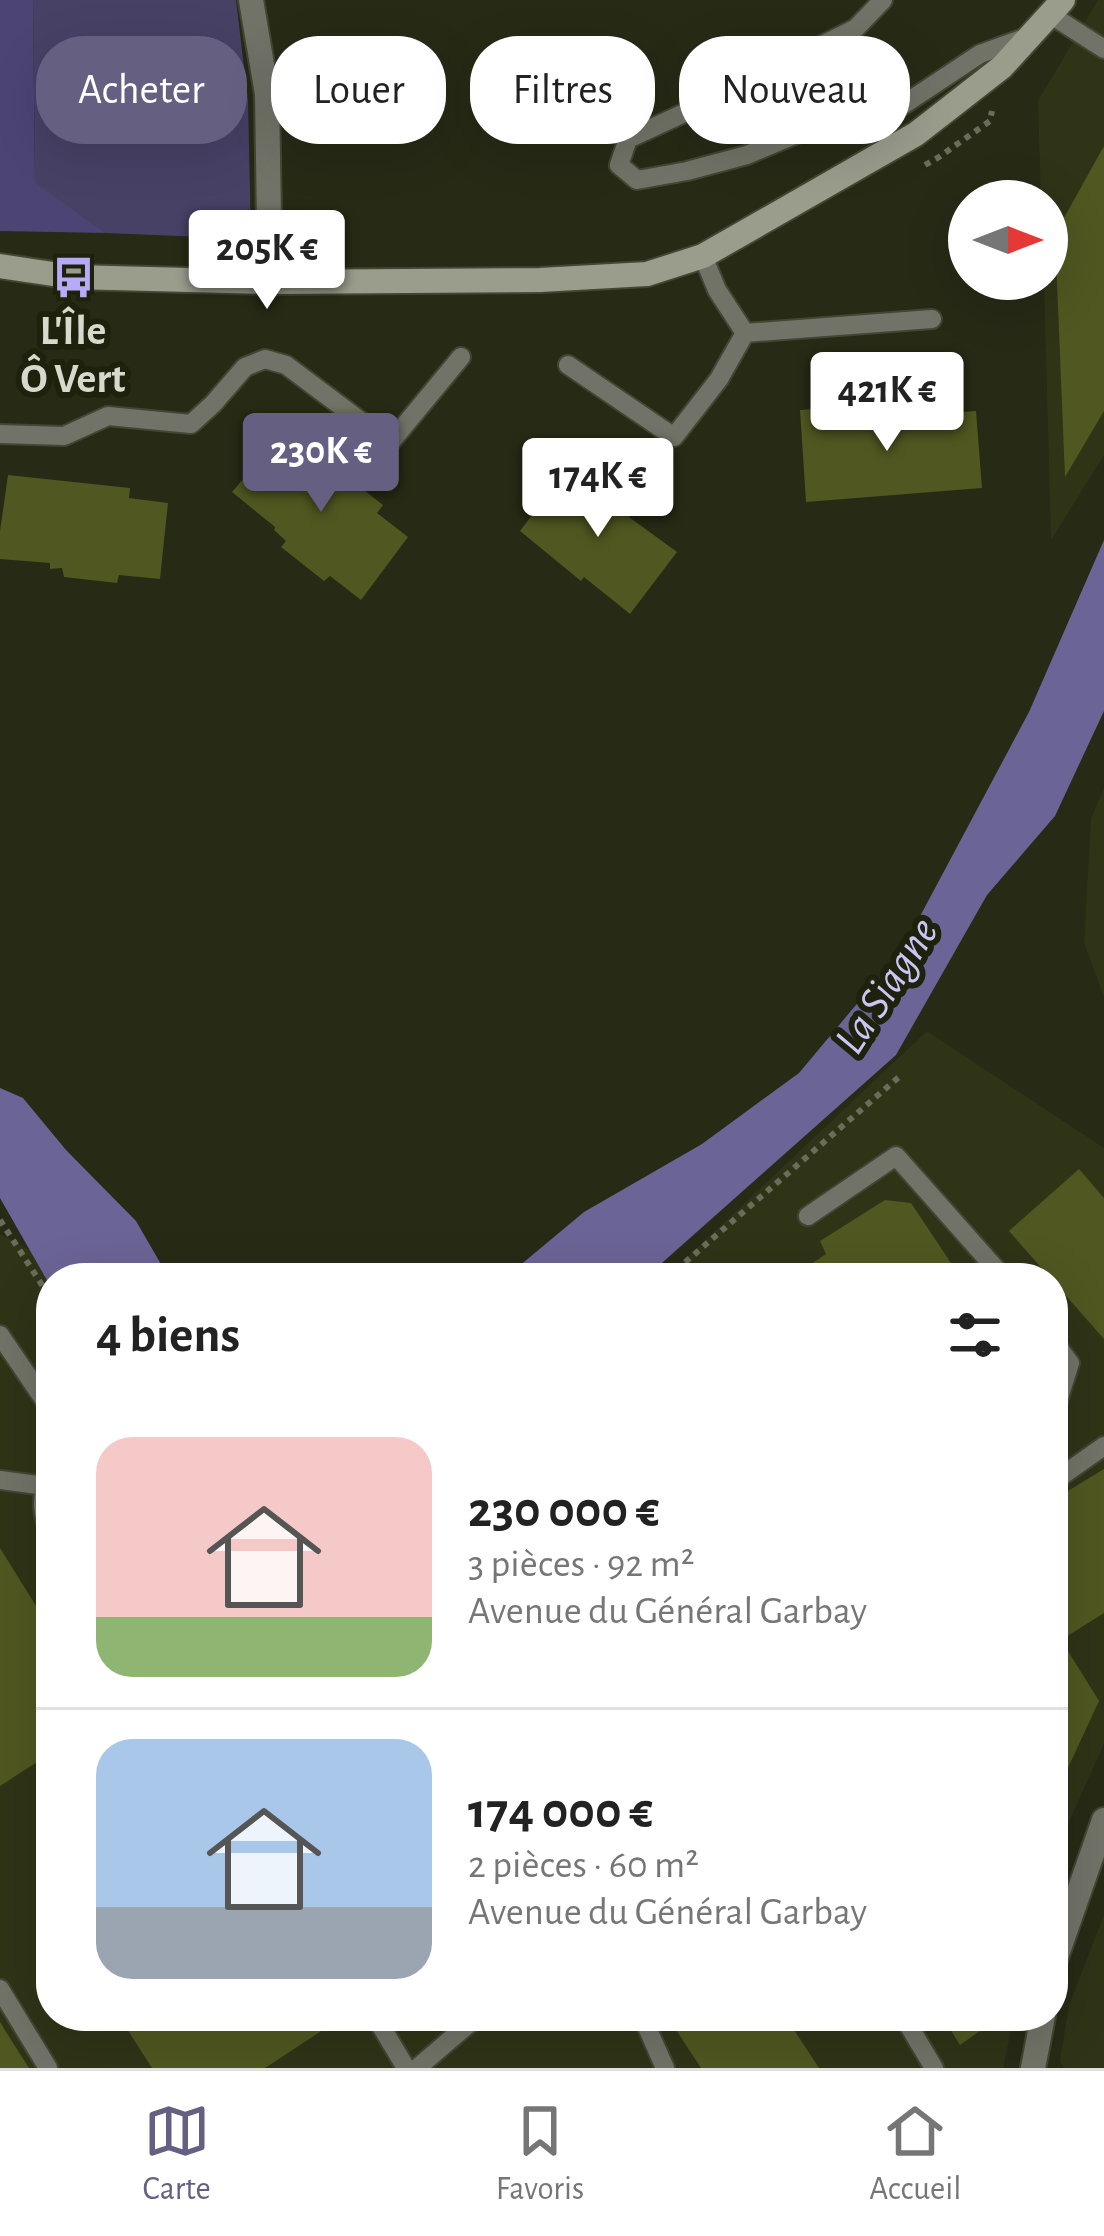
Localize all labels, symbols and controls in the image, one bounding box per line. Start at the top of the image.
chip: Acheter [36,36,247,144]
chip: Louer [271,36,446,144]
chip: Filtres [470,36,655,144]
chip: Nouveau [679,36,910,144]
north arrow [948,180,1068,300]
map controls [948,180,1068,300]
pin: 205K € [169,210,365,312]
text: 205K € [216,229,318,268]
bus stop icon: L'Île Ô Vert [50,254,96,300]
place label: L'Île Ô Vert [21,306,125,400]
pin: 421K € [789,352,985,454]
text: 421K € [838,371,936,410]
pin: 230K € [223,413,419,515]
text: 230K € [270,432,372,471]
pin: 174K € [500,438,696,540]
text: 174K € [549,457,647,496]
water label: La Siagne [827,910,947,1062]
icon: filters [942,1302,1008,1368]
text: 4 biens [96,1310,240,1361]
icon: home [192,1485,336,1629]
text: 230 000 € [468,1485,660,1536]
text: 3 pièces · 92 m² [468,1545,694,1584]
text: Avenue du Général Garbay [468,1592,867,1631]
text: 174 000 € [468,1786,653,1837]
icon: home [192,1787,336,1931]
text: 2 pièces · 60 m² [468,1846,699,1885]
text: Avenue du Général Garbay [468,1893,867,1932]
tab: Carte [143,2098,211,2210]
tab: Favoris [496,2098,584,2210]
tab: Accueil [869,2098,961,2210]

